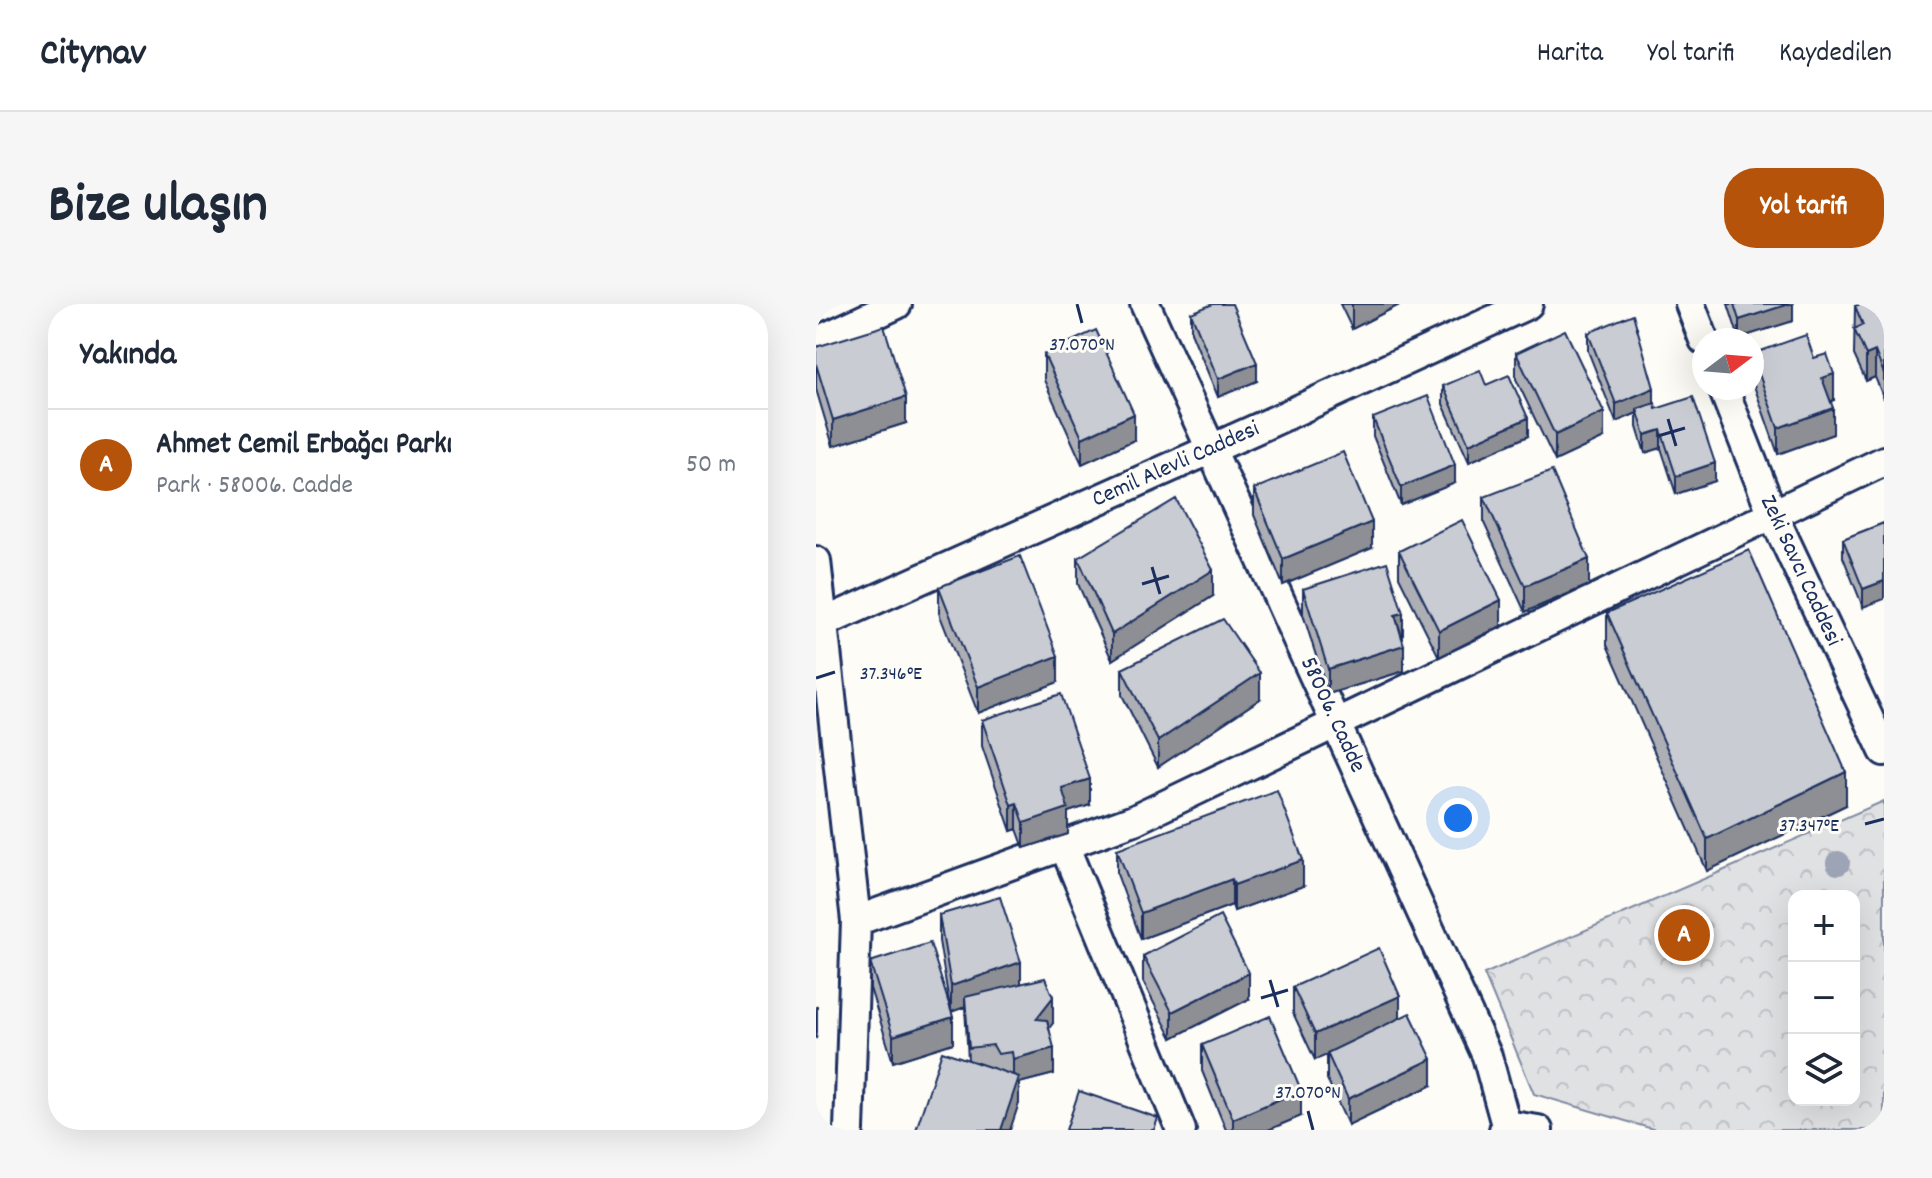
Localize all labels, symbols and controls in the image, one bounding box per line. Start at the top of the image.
text: Citynav [40,28,146,83]
text: Harita [1537,35,1603,75]
text: Yol tarifi [1647,35,1735,75]
text: Kaydedilen [1779,35,1892,75]
text: Bize ulaşın [48,168,268,248]
button: Yol tarifi [1724,168,1884,248]
north arrow [1692,328,1764,400]
text: Yakında [80,332,176,381]
text: 37.070°N [1049,332,1115,360]
street label: Cemil Alevli Caddesi [1087,413,1265,517]
text: Ahmet Cemil Erbağcı Parkı [156,425,452,468]
text: A [99,447,113,484]
text: 50 m [686,447,736,484]
text: Park · 58006. Cadde [156,468,353,505]
street label: Zeki Savcı Caddesi [1750,490,1850,652]
street label: 58006. Cadde [1290,651,1374,779]
text: 37.346°E [860,661,922,689]
your location [1438,798,1478,838]
text: 37.347°E [1779,813,1839,841]
map controls [1788,890,1860,1106]
button: + [1788,890,1860,962]
pin: A [1658,905,1710,965]
button: − [1788,962,1860,1034]
button: layers [1788,1034,1860,1106]
text: 37.070°N [1275,1080,1341,1108]

